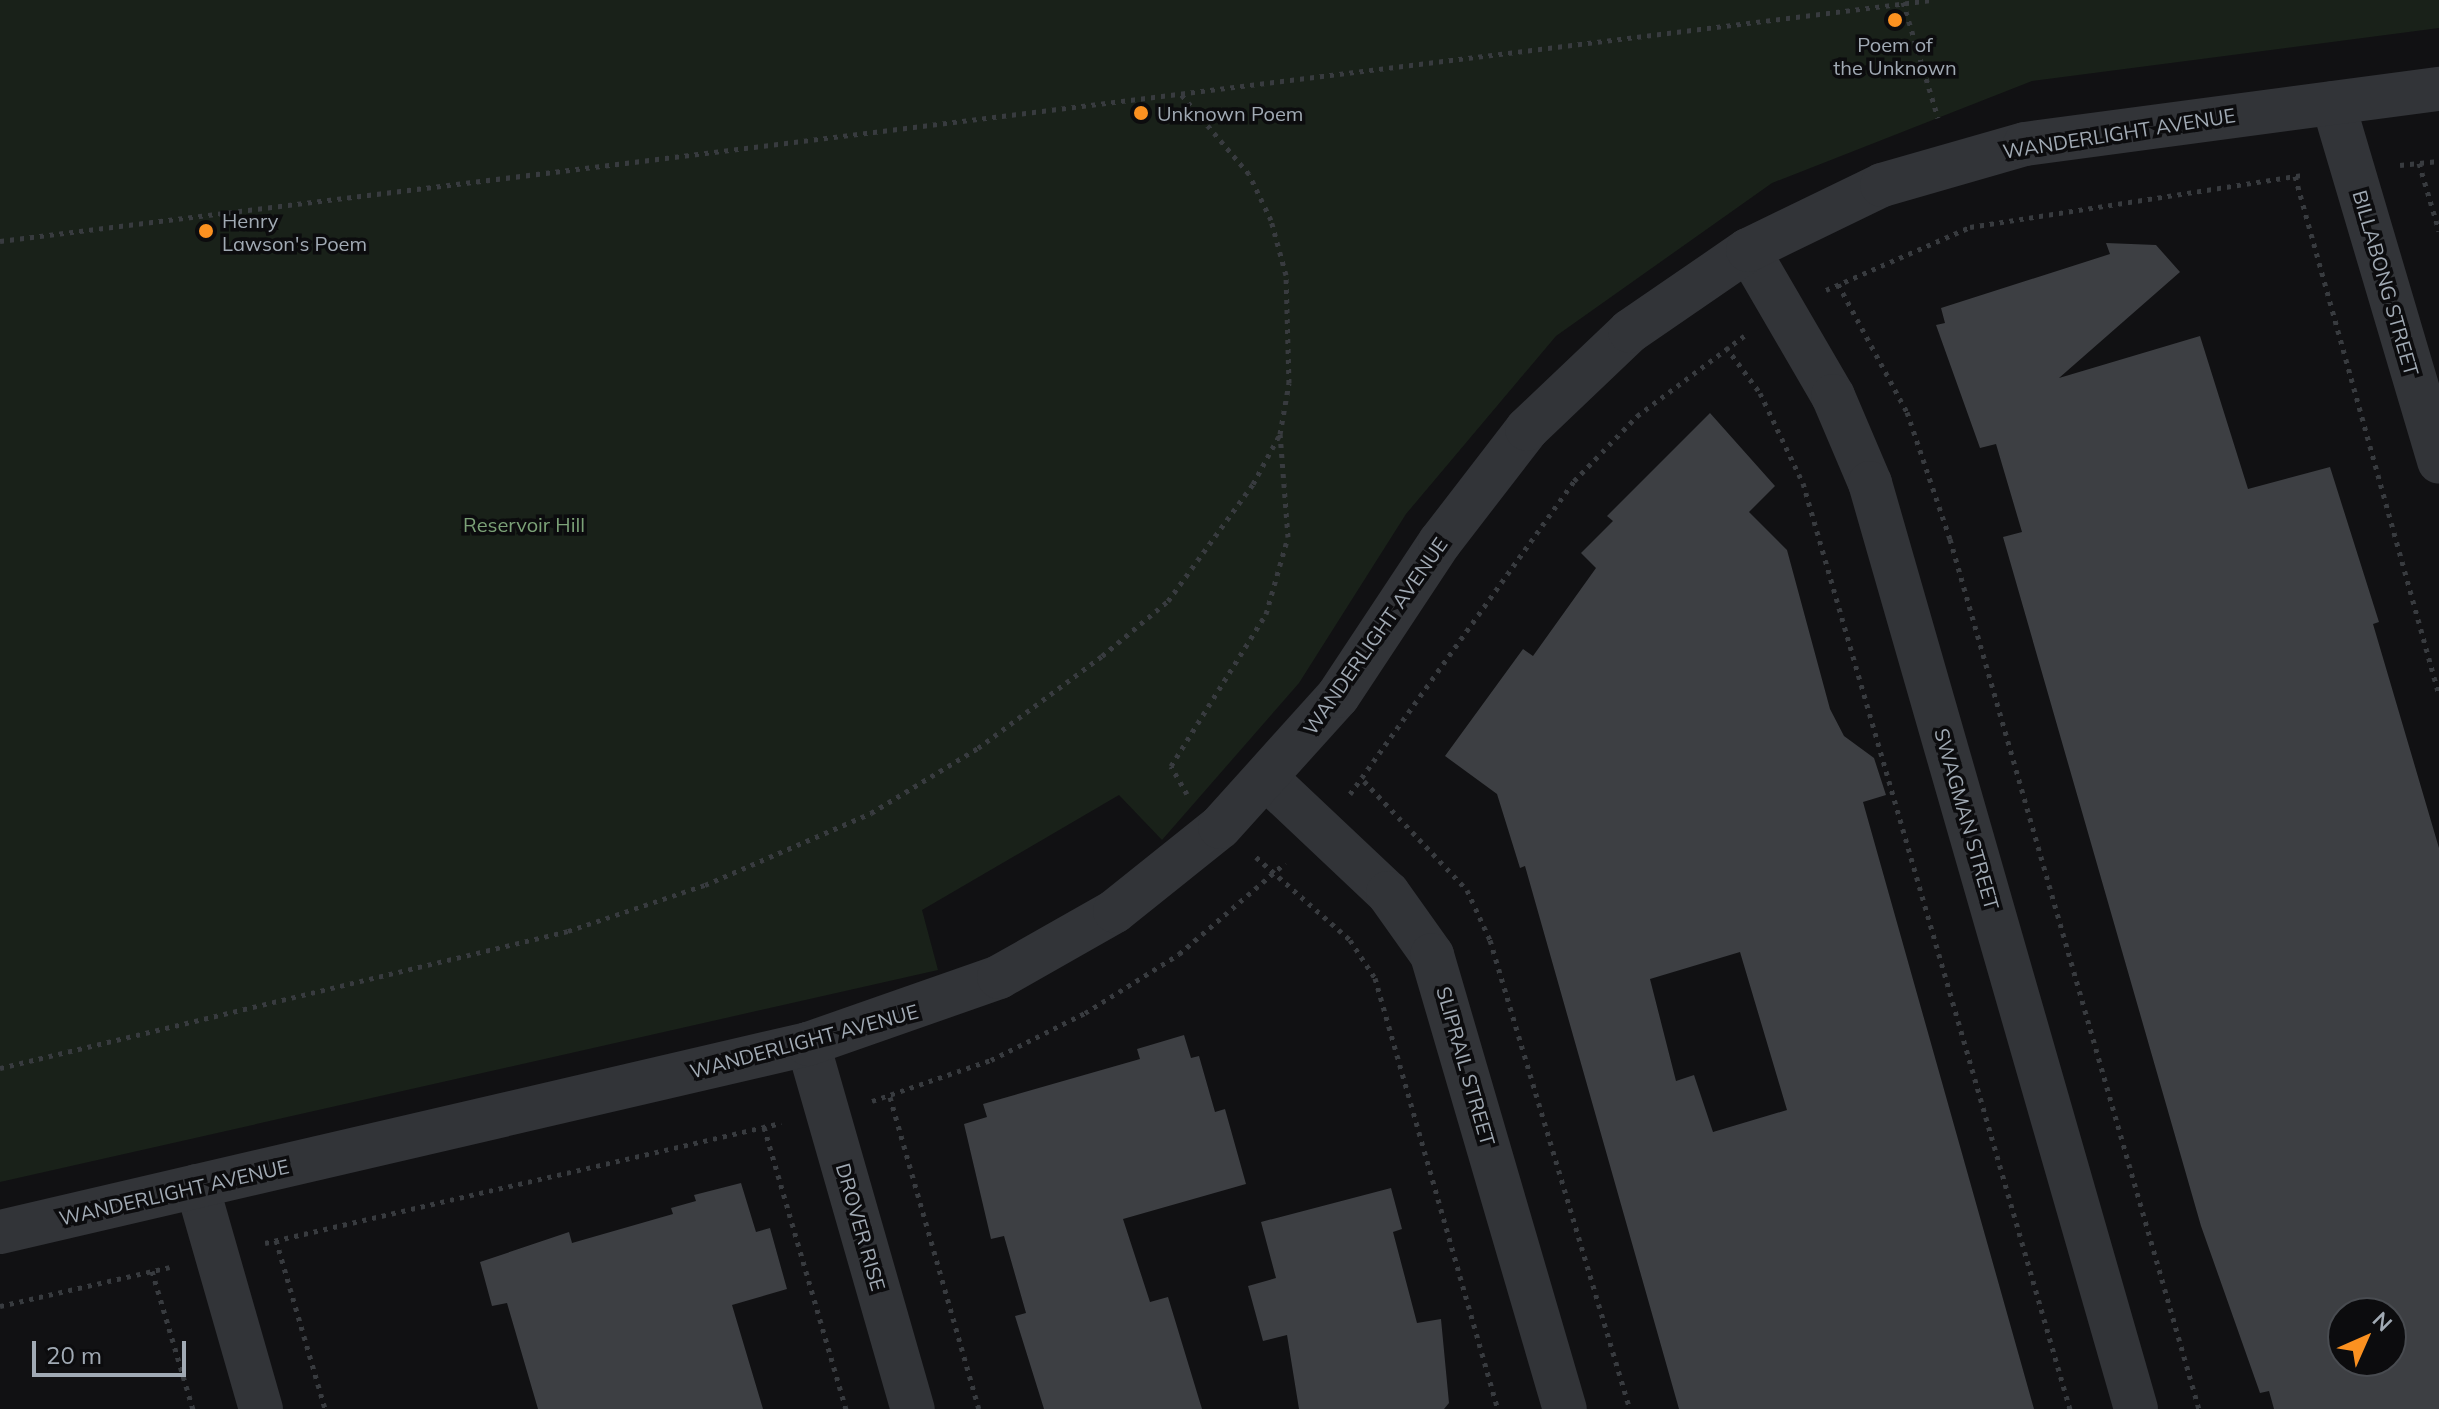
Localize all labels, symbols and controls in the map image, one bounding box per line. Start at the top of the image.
marker: Poem of the Unknown [1886,11,1904,29]
place label: Poem of the Unknown [1833,32,1957,79]
place label: Unknown Poem [1157,101,1303,125]
street label: WANDERLIGHT AVENUE [2001,103,2237,163]
marker: Unknown Poem [1132,104,1150,122]
street label: BILLABONG STREET [2348,187,2424,379]
place label: Henry Lawson's Poem [222,208,367,255]
marker: Henry Lawson's Poem [197,222,215,240]
park label: Reservoir Hill [463,512,585,536]
street label: WANDERLIGHT AVENUE [1298,533,1452,739]
street label: SWAGMAN STREET [1930,725,2004,913]
street label: SLIPRAIL STREET [1432,984,1500,1148]
street label: WANDERLIGHT AVENUE [687,999,921,1083]
street label: WANDERLIGHT AVENUE [57,1154,291,1230]
street label: DROVER RISE [831,1160,891,1294]
north arrow [2327,1297,2407,1377]
text: N [2367,1306,2398,1337]
scale bar [36,1325,190,1375]
text: 20 m [46,1340,102,1370]

